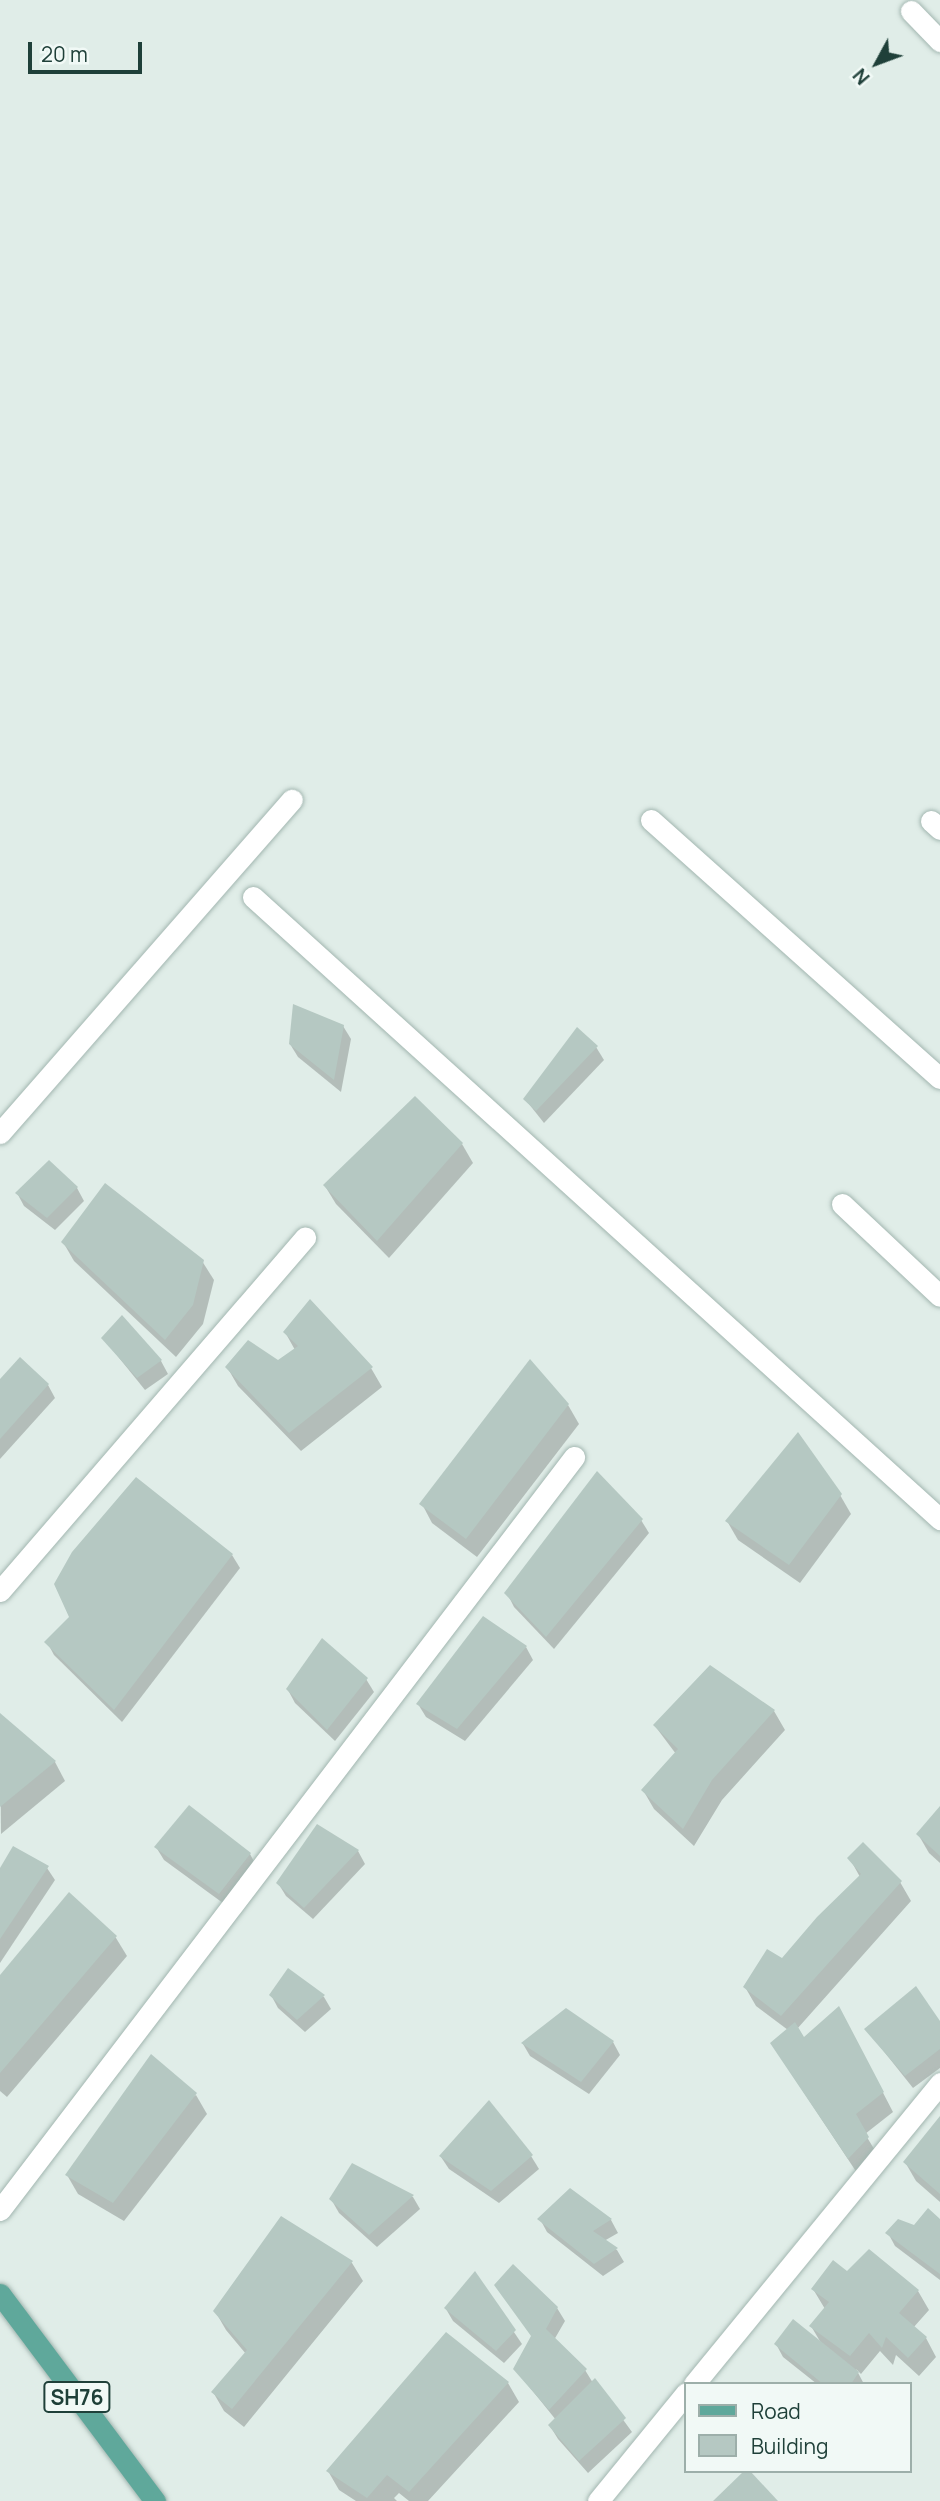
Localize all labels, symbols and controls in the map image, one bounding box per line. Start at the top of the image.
scale bar [32,28,145,72]
north arrow [842,28,912,98]
text: 20 m [41,40,88,68]
text: N [847,63,875,90]
road number: SH76 [42,2380,112,2414]
legend [684,2382,912,2473]
text: Road [751,2397,801,2425]
text: Building [751,2432,828,2460]

